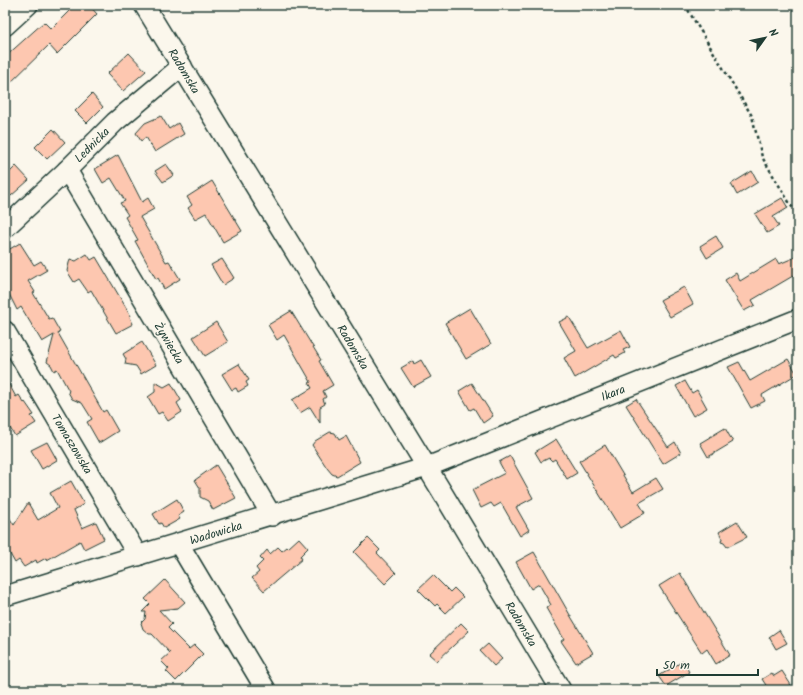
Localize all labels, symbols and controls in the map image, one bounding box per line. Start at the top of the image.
north arrow [745,18,785,58]
text: N [763,25,782,41]
street label: Radomska [163,45,205,98]
street label: Lednicka [70,123,115,168]
street label: Żywiecka [149,319,189,368]
street label: Radomska [332,321,374,374]
street label: Ikara [598,380,628,407]
street label: Tomaszowska [46,411,97,478]
street label: Wadowicka [188,516,245,550]
street label: Radomska [500,598,542,651]
scale bar [657,651,758,677]
text: 50 m [663,656,690,675]

